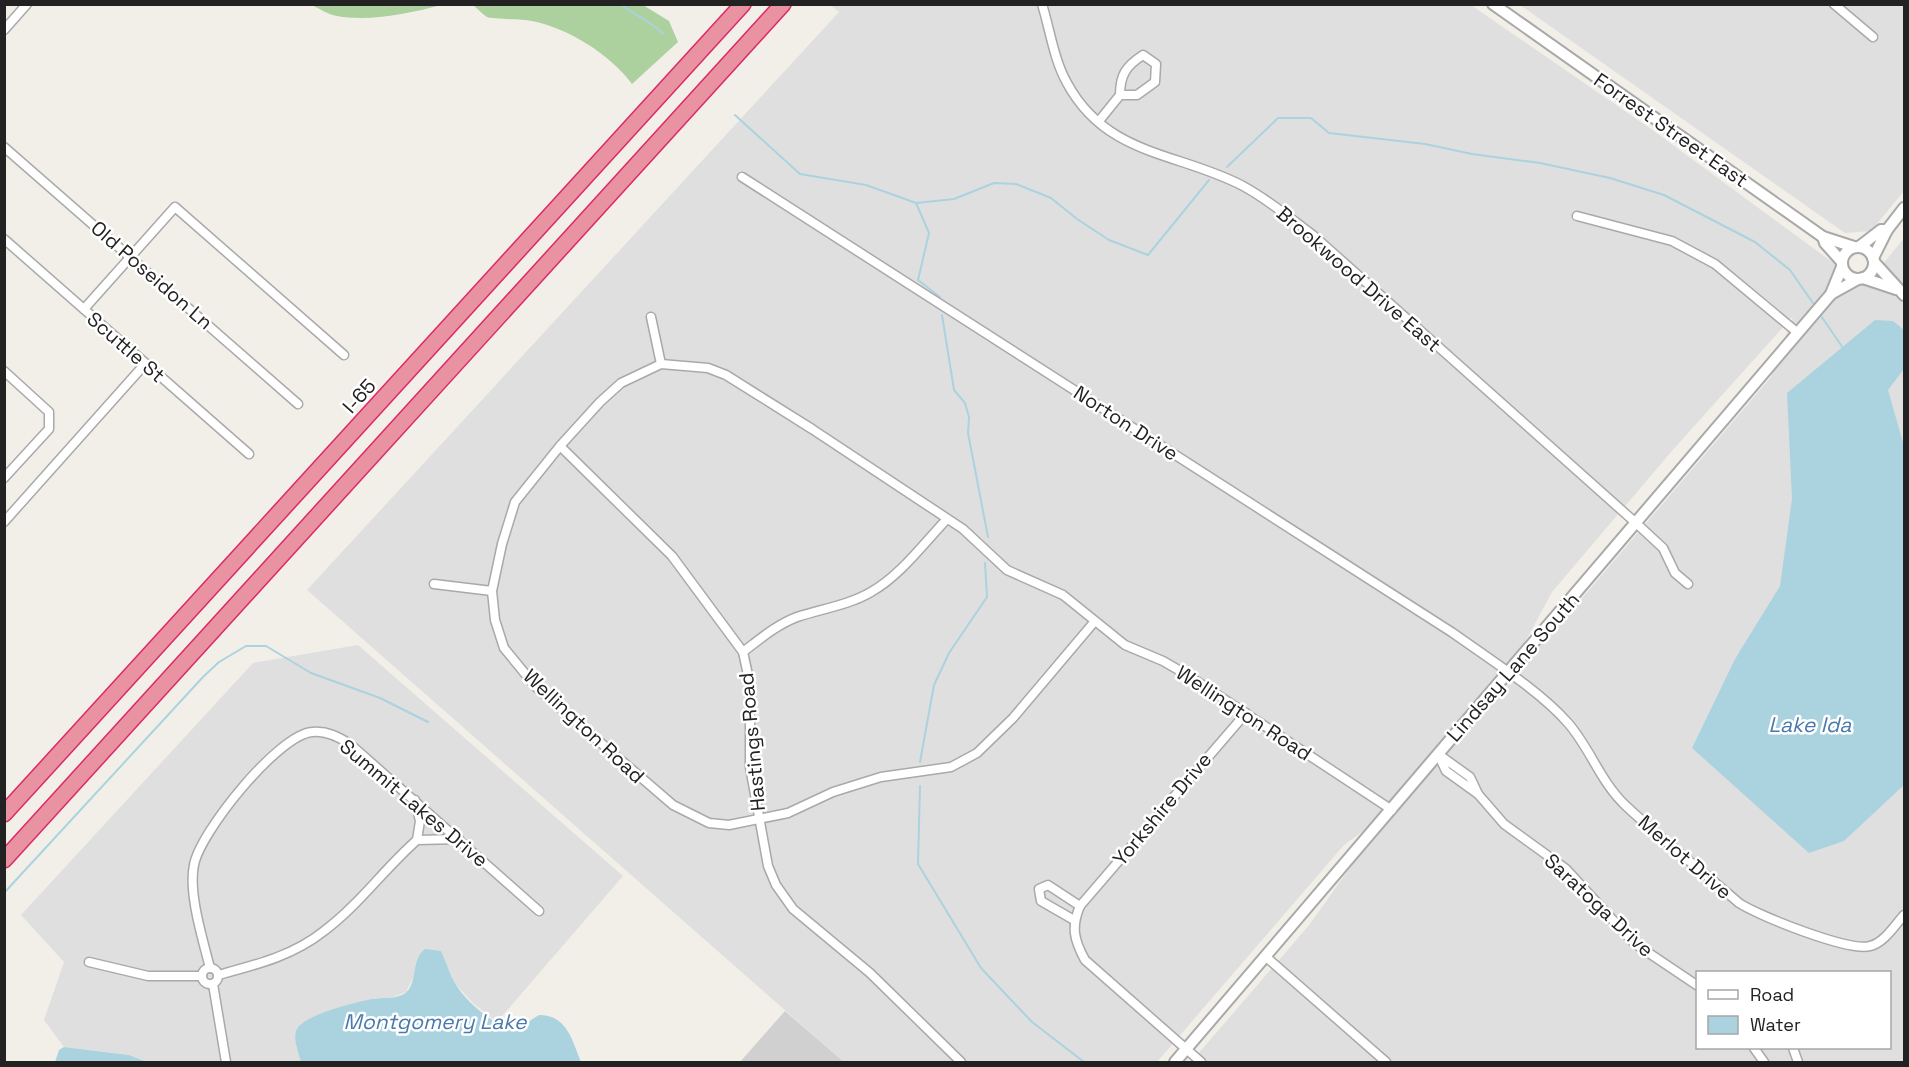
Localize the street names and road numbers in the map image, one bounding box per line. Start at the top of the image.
street label: Forrest Street East [1589,67,1753,193]
street label: Brookwood Drive East [1271,200,1447,358]
street label: Old Poseidon Ln [86,215,218,335]
street label: Scuttle St [81,306,171,388]
street label: I-65 [337,373,381,419]
street label: Norton Drive [1069,379,1183,467]
street label: Lindsay Lane South [1441,587,1585,747]
street label: Wellington Road [1171,659,1317,767]
street label: Wellington Road [518,663,650,789]
street label: Hastings Road [733,672,771,812]
street label: Summit Lakes Drive [334,733,494,873]
street label: Yorkshire Drive [1107,747,1217,871]
street label: Merlot Drive [1633,809,1737,905]
street label: Saratoga Drive [1539,848,1659,962]

